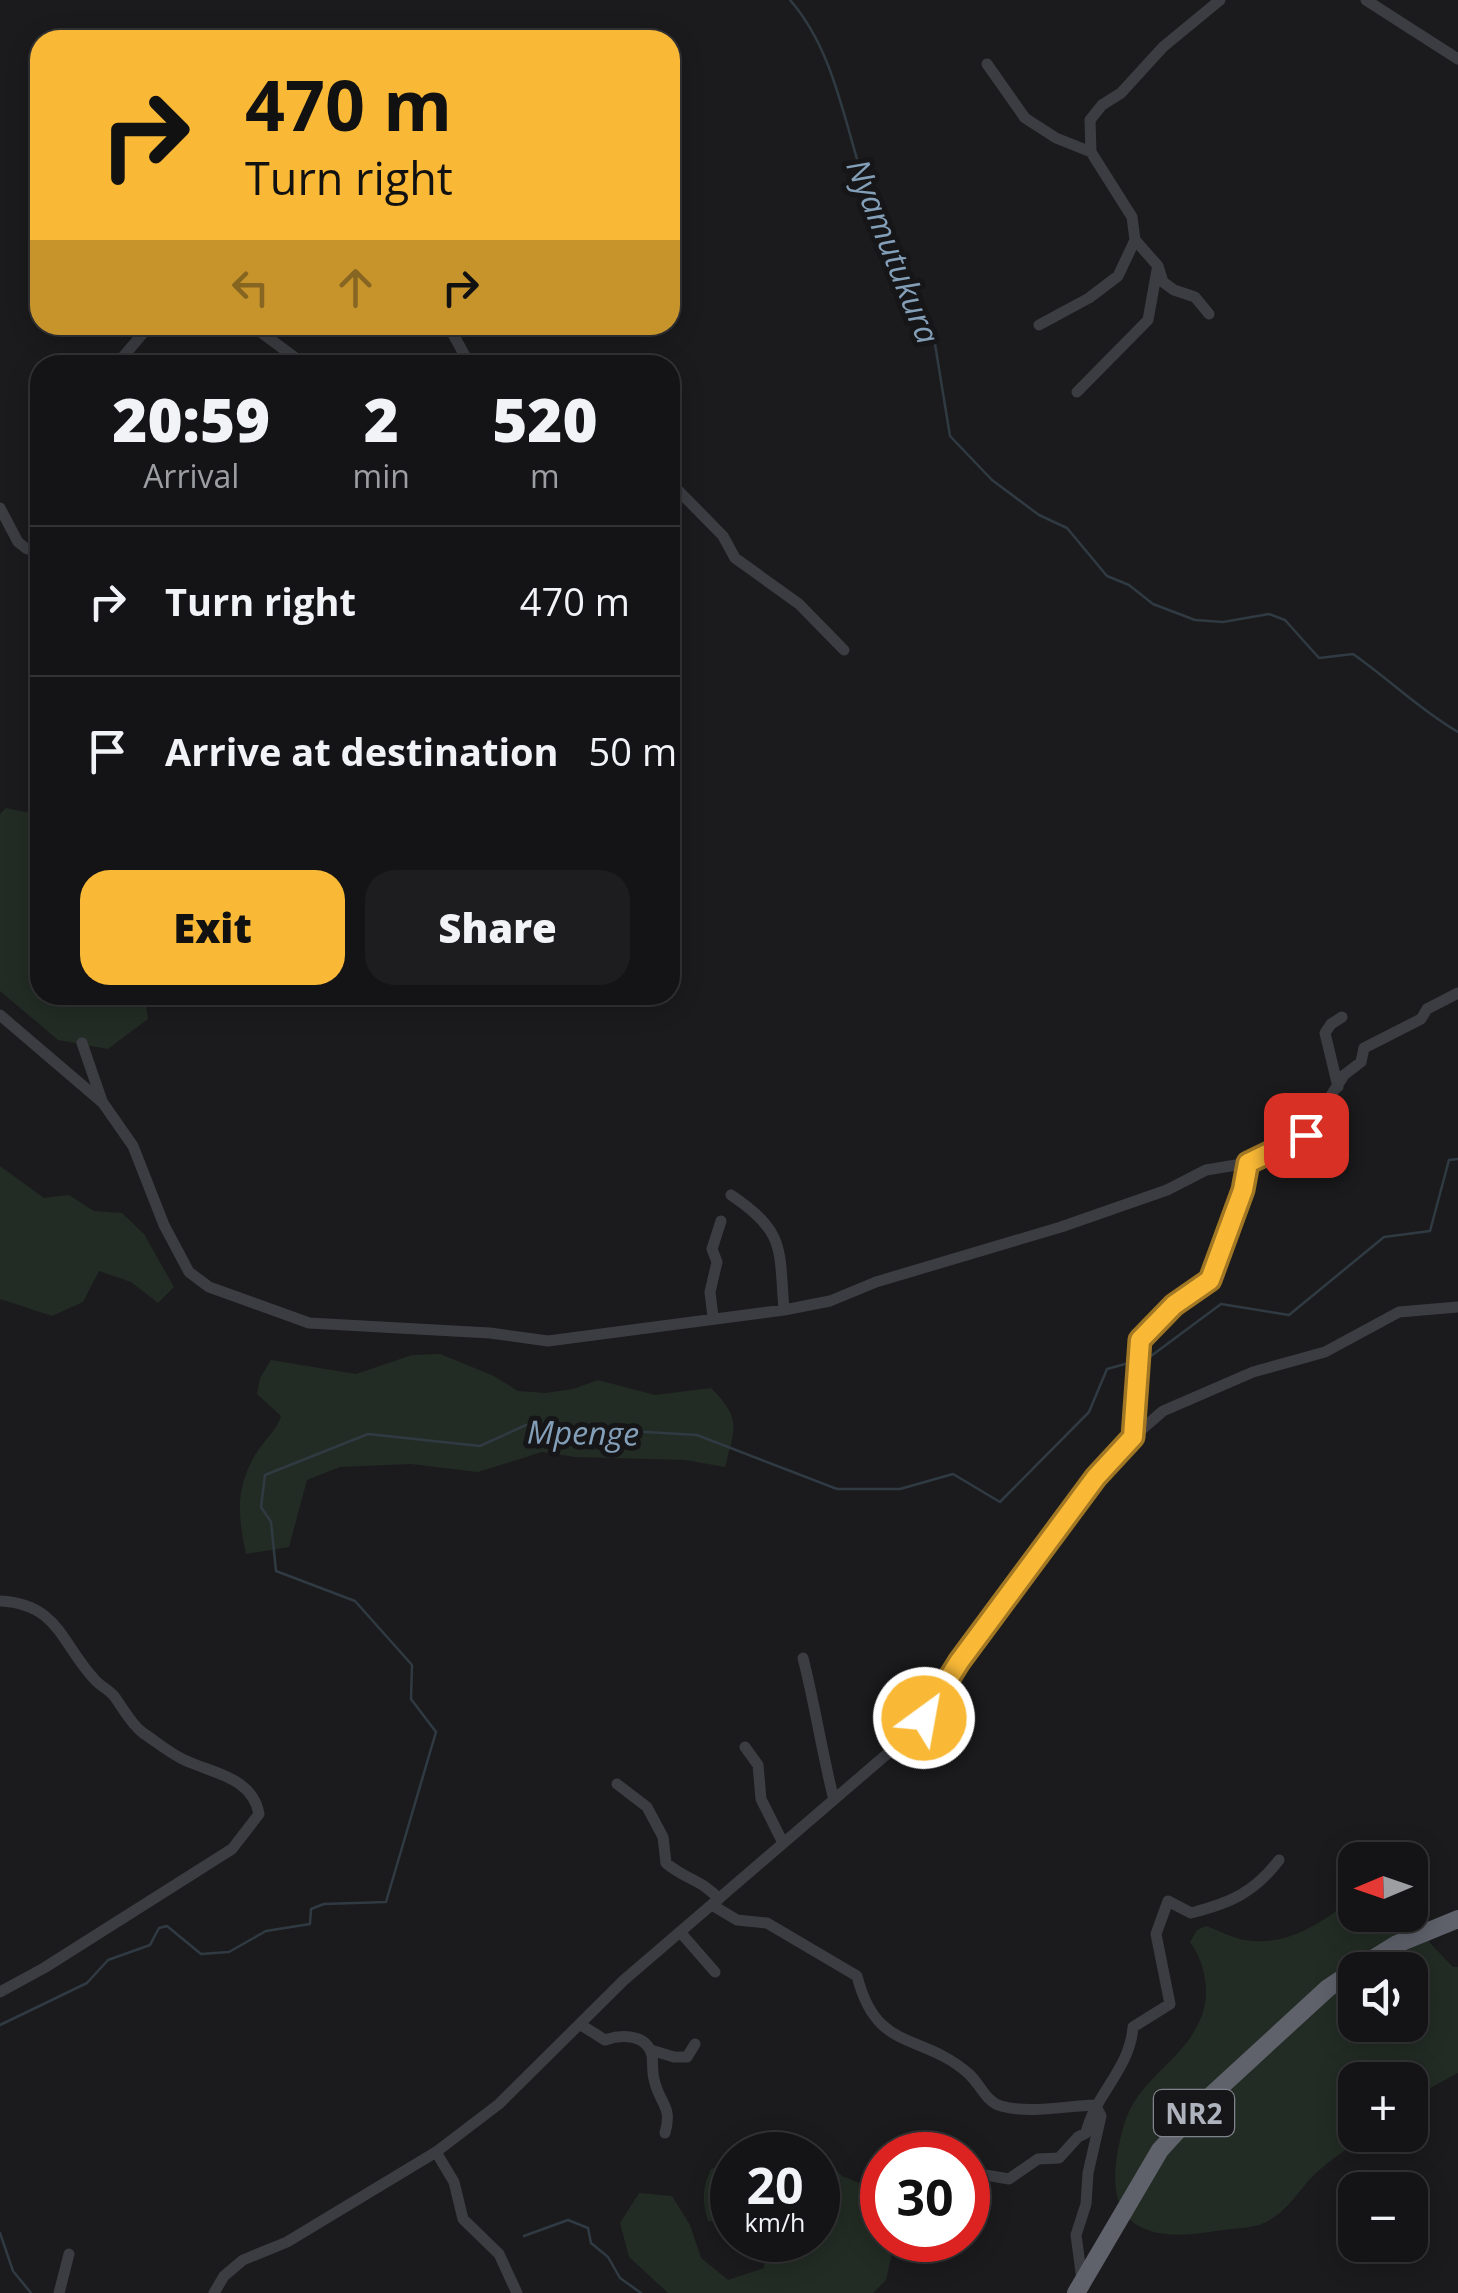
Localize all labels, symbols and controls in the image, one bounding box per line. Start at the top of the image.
text: 470 m [245,56,452,152]
icon: right [80,70,210,200]
text: Turn right [245,147,453,208]
water label: Nyamutukura [837,152,951,350]
icon: left [223,260,278,315]
icon: ahead [328,260,383,315]
icon: right [433,260,488,315]
text: 20:59 [112,378,270,460]
text: 2 [364,378,399,460]
text: 520 [492,378,598,460]
text: Arrival [143,454,239,497]
text: min [353,454,410,497]
text: m [530,454,560,497]
icon: right [80,574,135,629]
text: Turn right [165,575,356,627]
text: 470 m [520,575,630,627]
icon: arrive [80,724,135,779]
text: Arrive at destination [165,725,559,777]
text: 50 m [589,725,677,777]
button: Exit [80,870,345,985]
button: Share [365,870,630,985]
pin [1264,1093,1349,1178]
icon: arrive [1279,1108,1334,1163]
water label: Mpenge [527,1410,639,1454]
position arrow [872,1666,976,1770]
north arrow [1338,1842,1428,1932]
map controls [1338,1842,1428,2262]
button: sound [1338,1952,1428,2042]
button: + [1338,2062,1428,2152]
road number: NR2 [1154,2090,1234,2136]
speed limit sign: 30 [860,2132,990,2262]
text: 20 [746,2151,804,2219]
button: − [1338,2172,1428,2262]
text: km/h [745,2205,805,2239]

